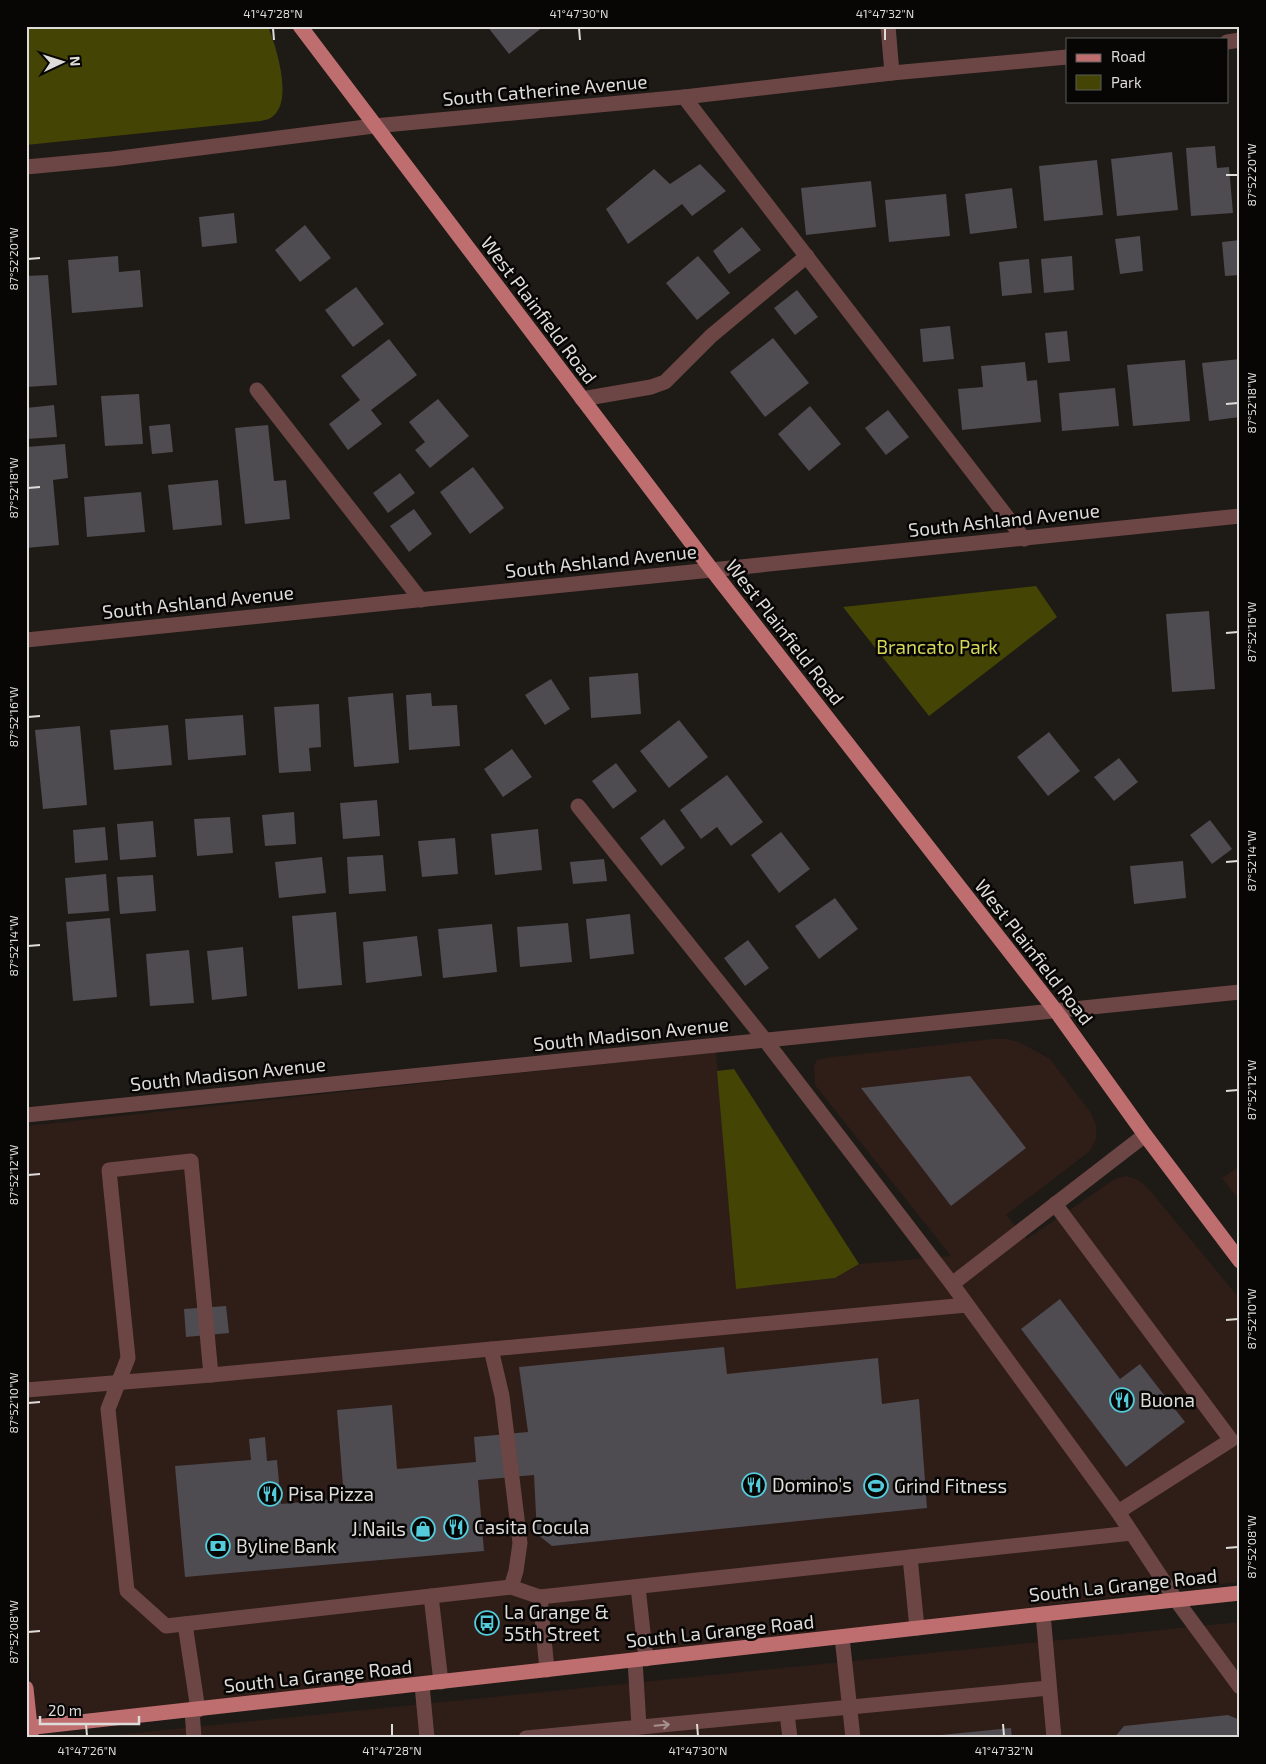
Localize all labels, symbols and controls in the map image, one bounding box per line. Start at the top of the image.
text: 41°47'28"N [243,6,303,20]
text: 41°47'30"N [549,6,609,20]
text: 41°47'32"N [856,6,914,20]
north arrow [38,38,88,88]
legend [1066,38,1228,102]
text: Road [1111,47,1146,65]
text: N [67,55,84,67]
street label: South Catherine Avenue [442,69,648,110]
text: Park [1111,73,1142,91]
text: 87°52'20"W [1244,143,1258,207]
text: 87°52'20"W [6,227,20,291]
street label: West Plainfield Road [477,232,602,388]
text: 87°52'18"W [1244,372,1258,434]
text: 87°52'18"W [6,457,20,519]
street label: South Ashland Avenue [907,498,1101,541]
street label: South Ashland Avenue [504,539,698,582]
street label: West Plainfield Road [721,554,849,709]
street label: South Ashland Avenue [101,580,295,623]
text: 87°52'16"W [1244,602,1258,662]
park label: Brancato Park [876,635,998,658]
text: 87°52'16"W [6,687,20,747]
text: 87°52'14"W [1244,830,1258,892]
street label: West Plainfield Road [970,874,1098,1029]
text: 87°52'14"W [6,915,20,977]
street label: South Madison Avenue [532,1012,730,1055]
street label: South Madison Avenue [129,1052,327,1095]
text: 87°52'12"W [1244,1060,1258,1120]
text: 87°52'12"W [6,1145,20,1205]
text: 87°52'10"W [1244,1288,1258,1350]
text: 87°52'10"W [6,1372,20,1434]
restaurant icon: Buona [1109,1387,1135,1413]
place label: Buona [1140,1388,1195,1411]
restaurant icon: Domino's [741,1472,767,1498]
place label: Domino's [772,1473,852,1496]
sports icon: Grind Fitness [863,1473,889,1499]
place label: Grind Fitness [894,1474,1007,1497]
restaurant icon: Pisa Pizza [257,1481,283,1507]
place label: Pisa Pizza [288,1482,374,1505]
restaurant icon: Casita Cocula [443,1514,469,1540]
place label: Casita Cocula [474,1515,589,1538]
text: 87°52'08"W [1244,1515,1258,1579]
shop icon: J.Nails [410,1516,436,1542]
place label: J.Nails [351,1517,406,1540]
bank icon: Byline Bank [205,1533,231,1559]
place label: Byline Bank [236,1534,337,1557]
street label: South La Grange Road [1028,1563,1218,1606]
text: 87°52'08"W [6,1600,20,1664]
place label: La Grange & 55th Street [504,1600,609,1645]
street label: South La Grange Road [625,1609,815,1652]
bus stop icon: La Grange & 55th Street [474,1610,500,1636]
street label: South La Grange Road [223,1654,413,1697]
scale bar [40,1694,139,1726]
text: 20 m [48,1701,82,1719]
one-way arrow [654,1720,670,1730]
text: 41°47'26"N [58,1743,116,1757]
text: 41°47'28"N [362,1743,422,1757]
text: 41°47'30"N [668,1743,728,1757]
text: 41°47'32"N [975,1743,1033,1757]

